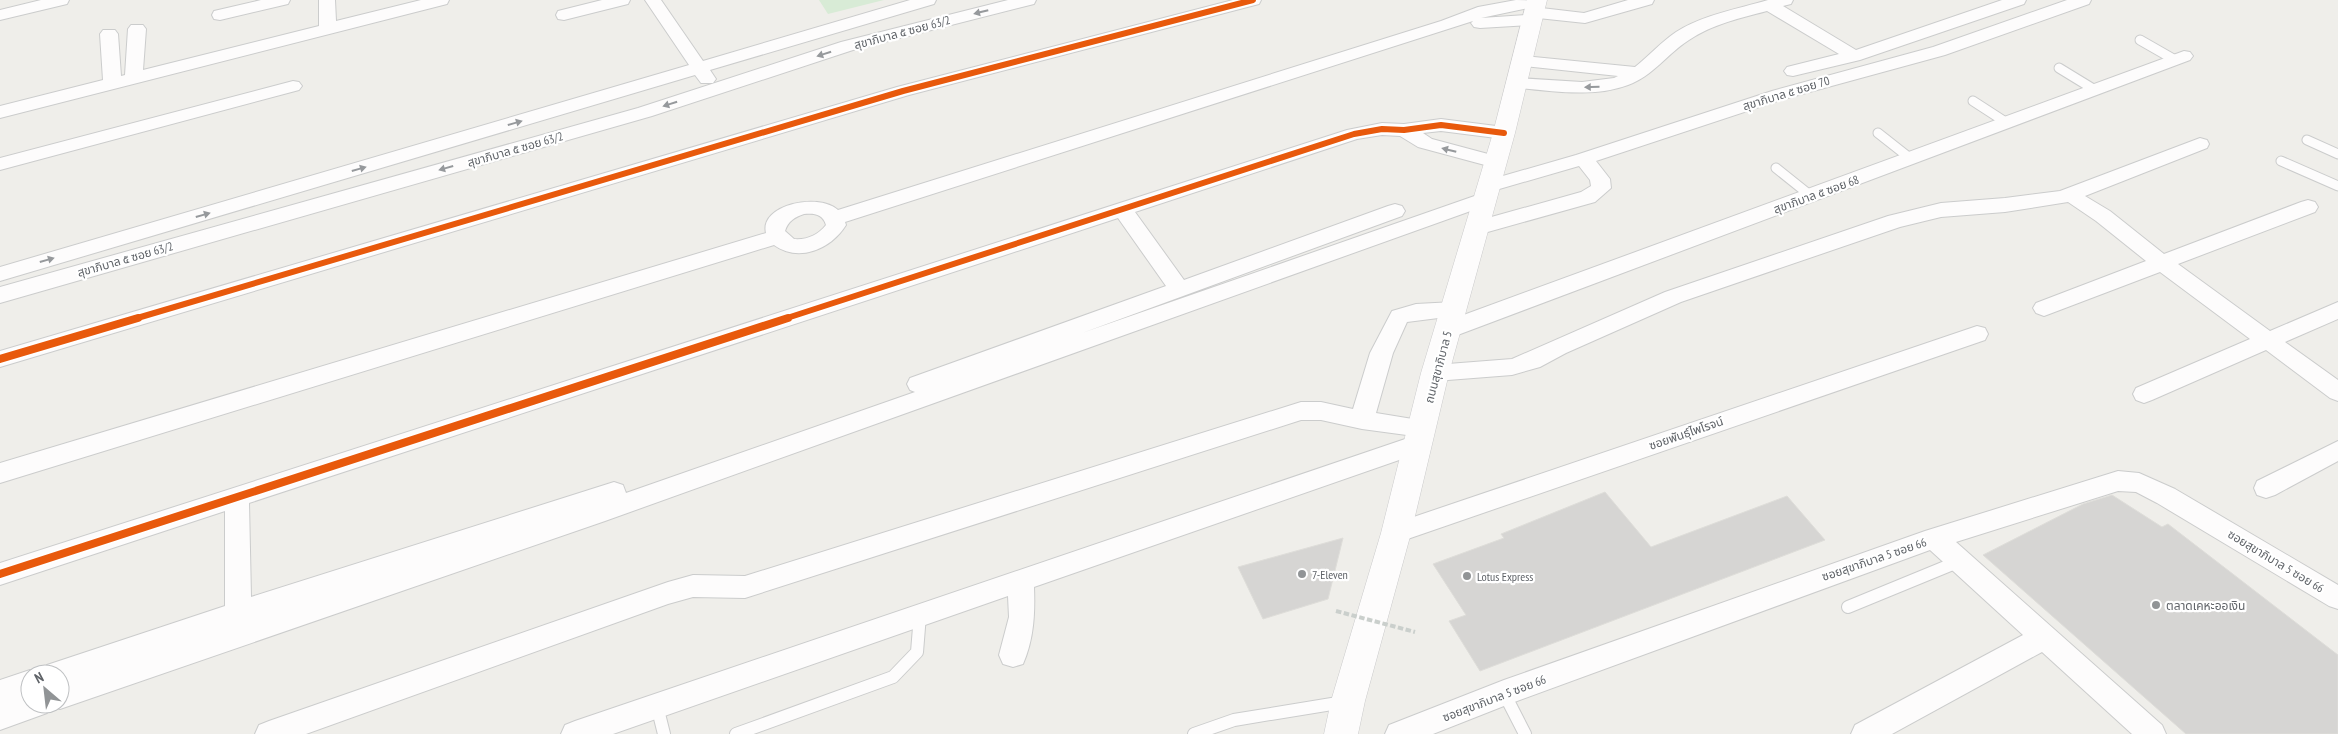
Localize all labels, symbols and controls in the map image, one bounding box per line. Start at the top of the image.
one-way arrow [974,8,989,16]
street label: สุขาภิบาล ๕ ซอย 63/2 [852,12,952,52]
one-way arrow [816,50,831,58]
street label: สุขาภิบาล ๕ ซอย 70 [1741,73,1831,113]
one-way arrow [1584,83,1600,91]
one-way arrow [662,101,677,109]
one-way arrow [507,119,522,127]
street label: สุขาภิบาล ๕ ซอย 63/2 [465,128,565,170]
one-way arrow [1442,145,1457,153]
one-way arrow [439,164,454,172]
one-way arrow [351,165,366,173]
street label: สุขาภิบาล ๕ ซอย 68 [1771,172,1861,216]
one-way arrow [195,210,210,218]
street label: สุขาภิบาล ๕ ซอย 63/2 [75,238,175,280]
one-way arrow [39,256,54,264]
street label: ถนนสุขาภิบาล 5 [1421,329,1455,405]
street label: ซอยพันธ์ุไพโรจน์ [1647,413,1725,453]
street label: ซอยสุขาภิบาล 5 ซอย 66 [2225,526,2327,596]
street label: ซอยสุขาภิบาล 5 ซอย 66 [1820,534,1928,584]
place label: 7-Eleven [1312,567,1348,582]
marker: 7-Eleven [1296,568,1308,580]
place label: Lotus Express [1477,569,1533,584]
marker: Lotus Express [1461,570,1473,582]
place label: ตลาดเคหะออเงิน [2166,598,2245,613]
marker: ตลาดเคหะออเงิน [2150,599,2162,611]
north arrow [20,664,70,714]
text: N [31,668,46,687]
street label: ซอยสุขาภิบาล 5 ซอย 66 [1440,671,1548,725]

